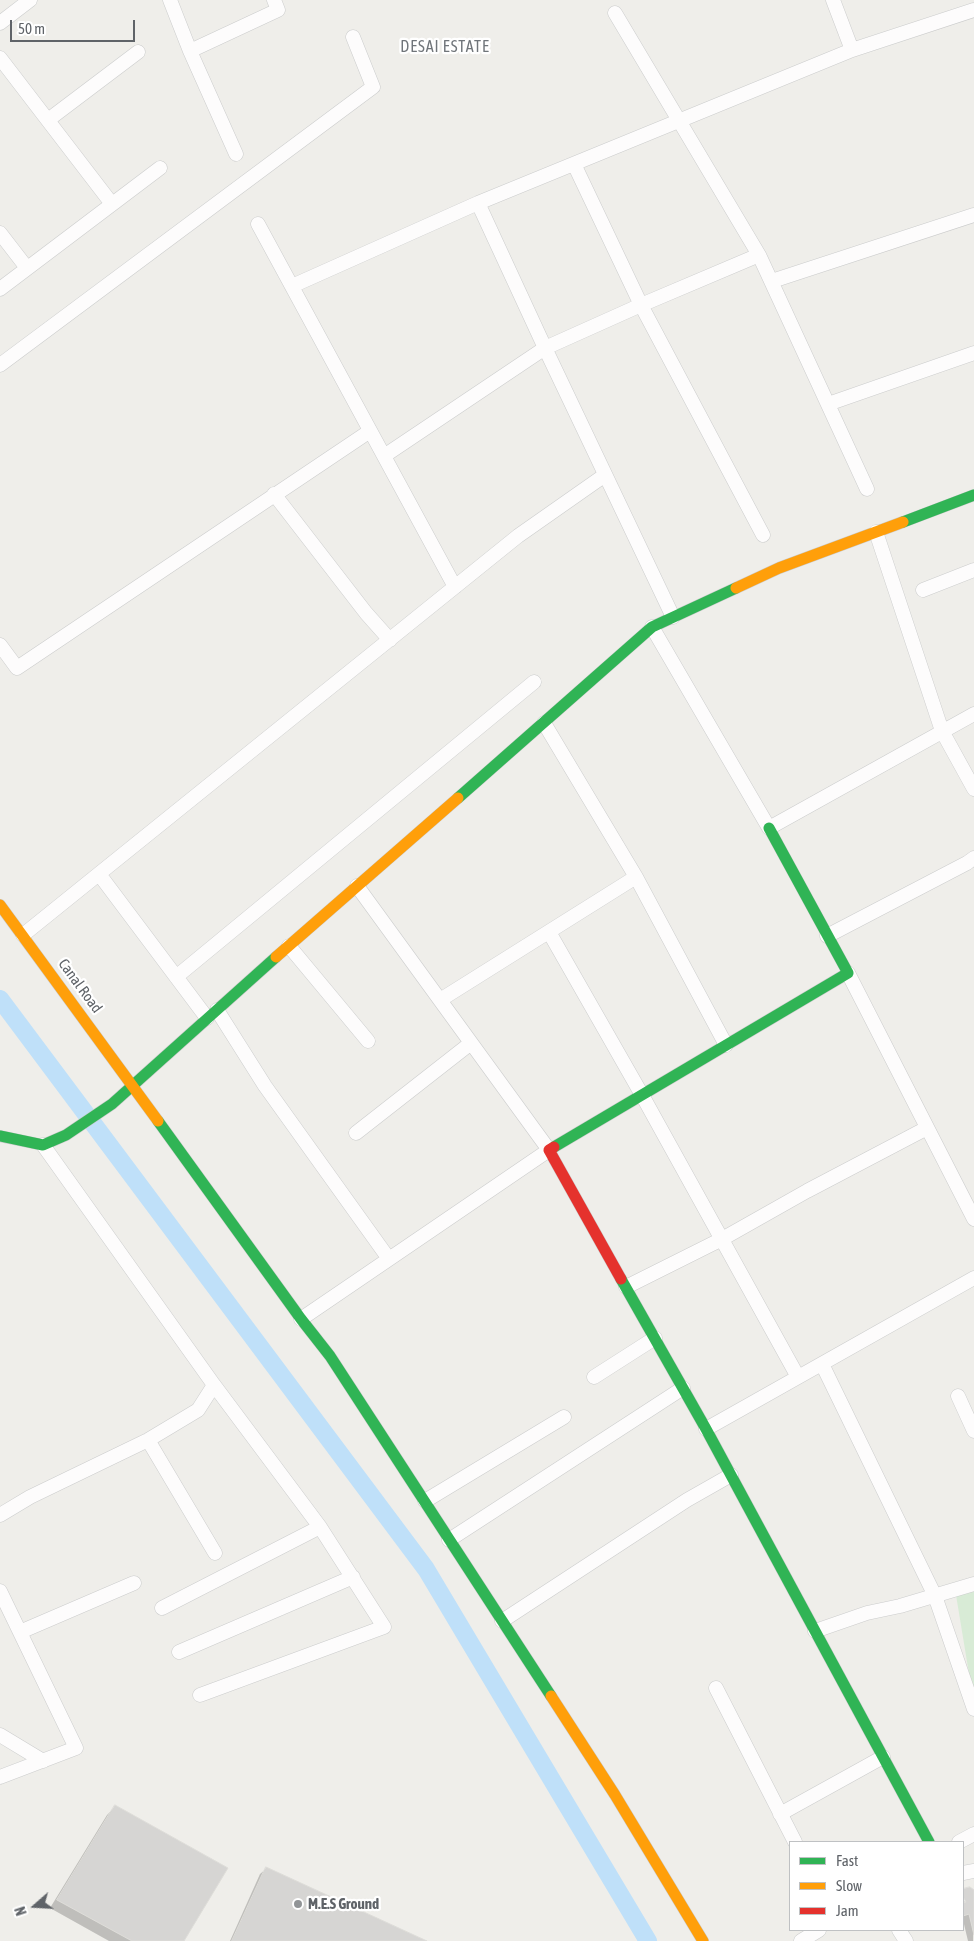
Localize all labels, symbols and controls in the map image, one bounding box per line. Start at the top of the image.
scale bar [12,10,138,42]
text: 50 m [18,20,45,37]
district label: DESAI ESTATE [399,37,491,57]
street label: Canal Road [54,955,106,1017]
legend [789,1841,964,1931]
text: Fast [836,1852,858,1869]
text: Slow [836,1877,862,1894]
north arrow [10,1881,60,1931]
place label: M.E.S Ground [308,1895,379,1913]
marker: M.E.S Ground [292,1898,304,1910]
text: Jam [836,1902,859,1919]
text: N [12,1904,30,1917]

